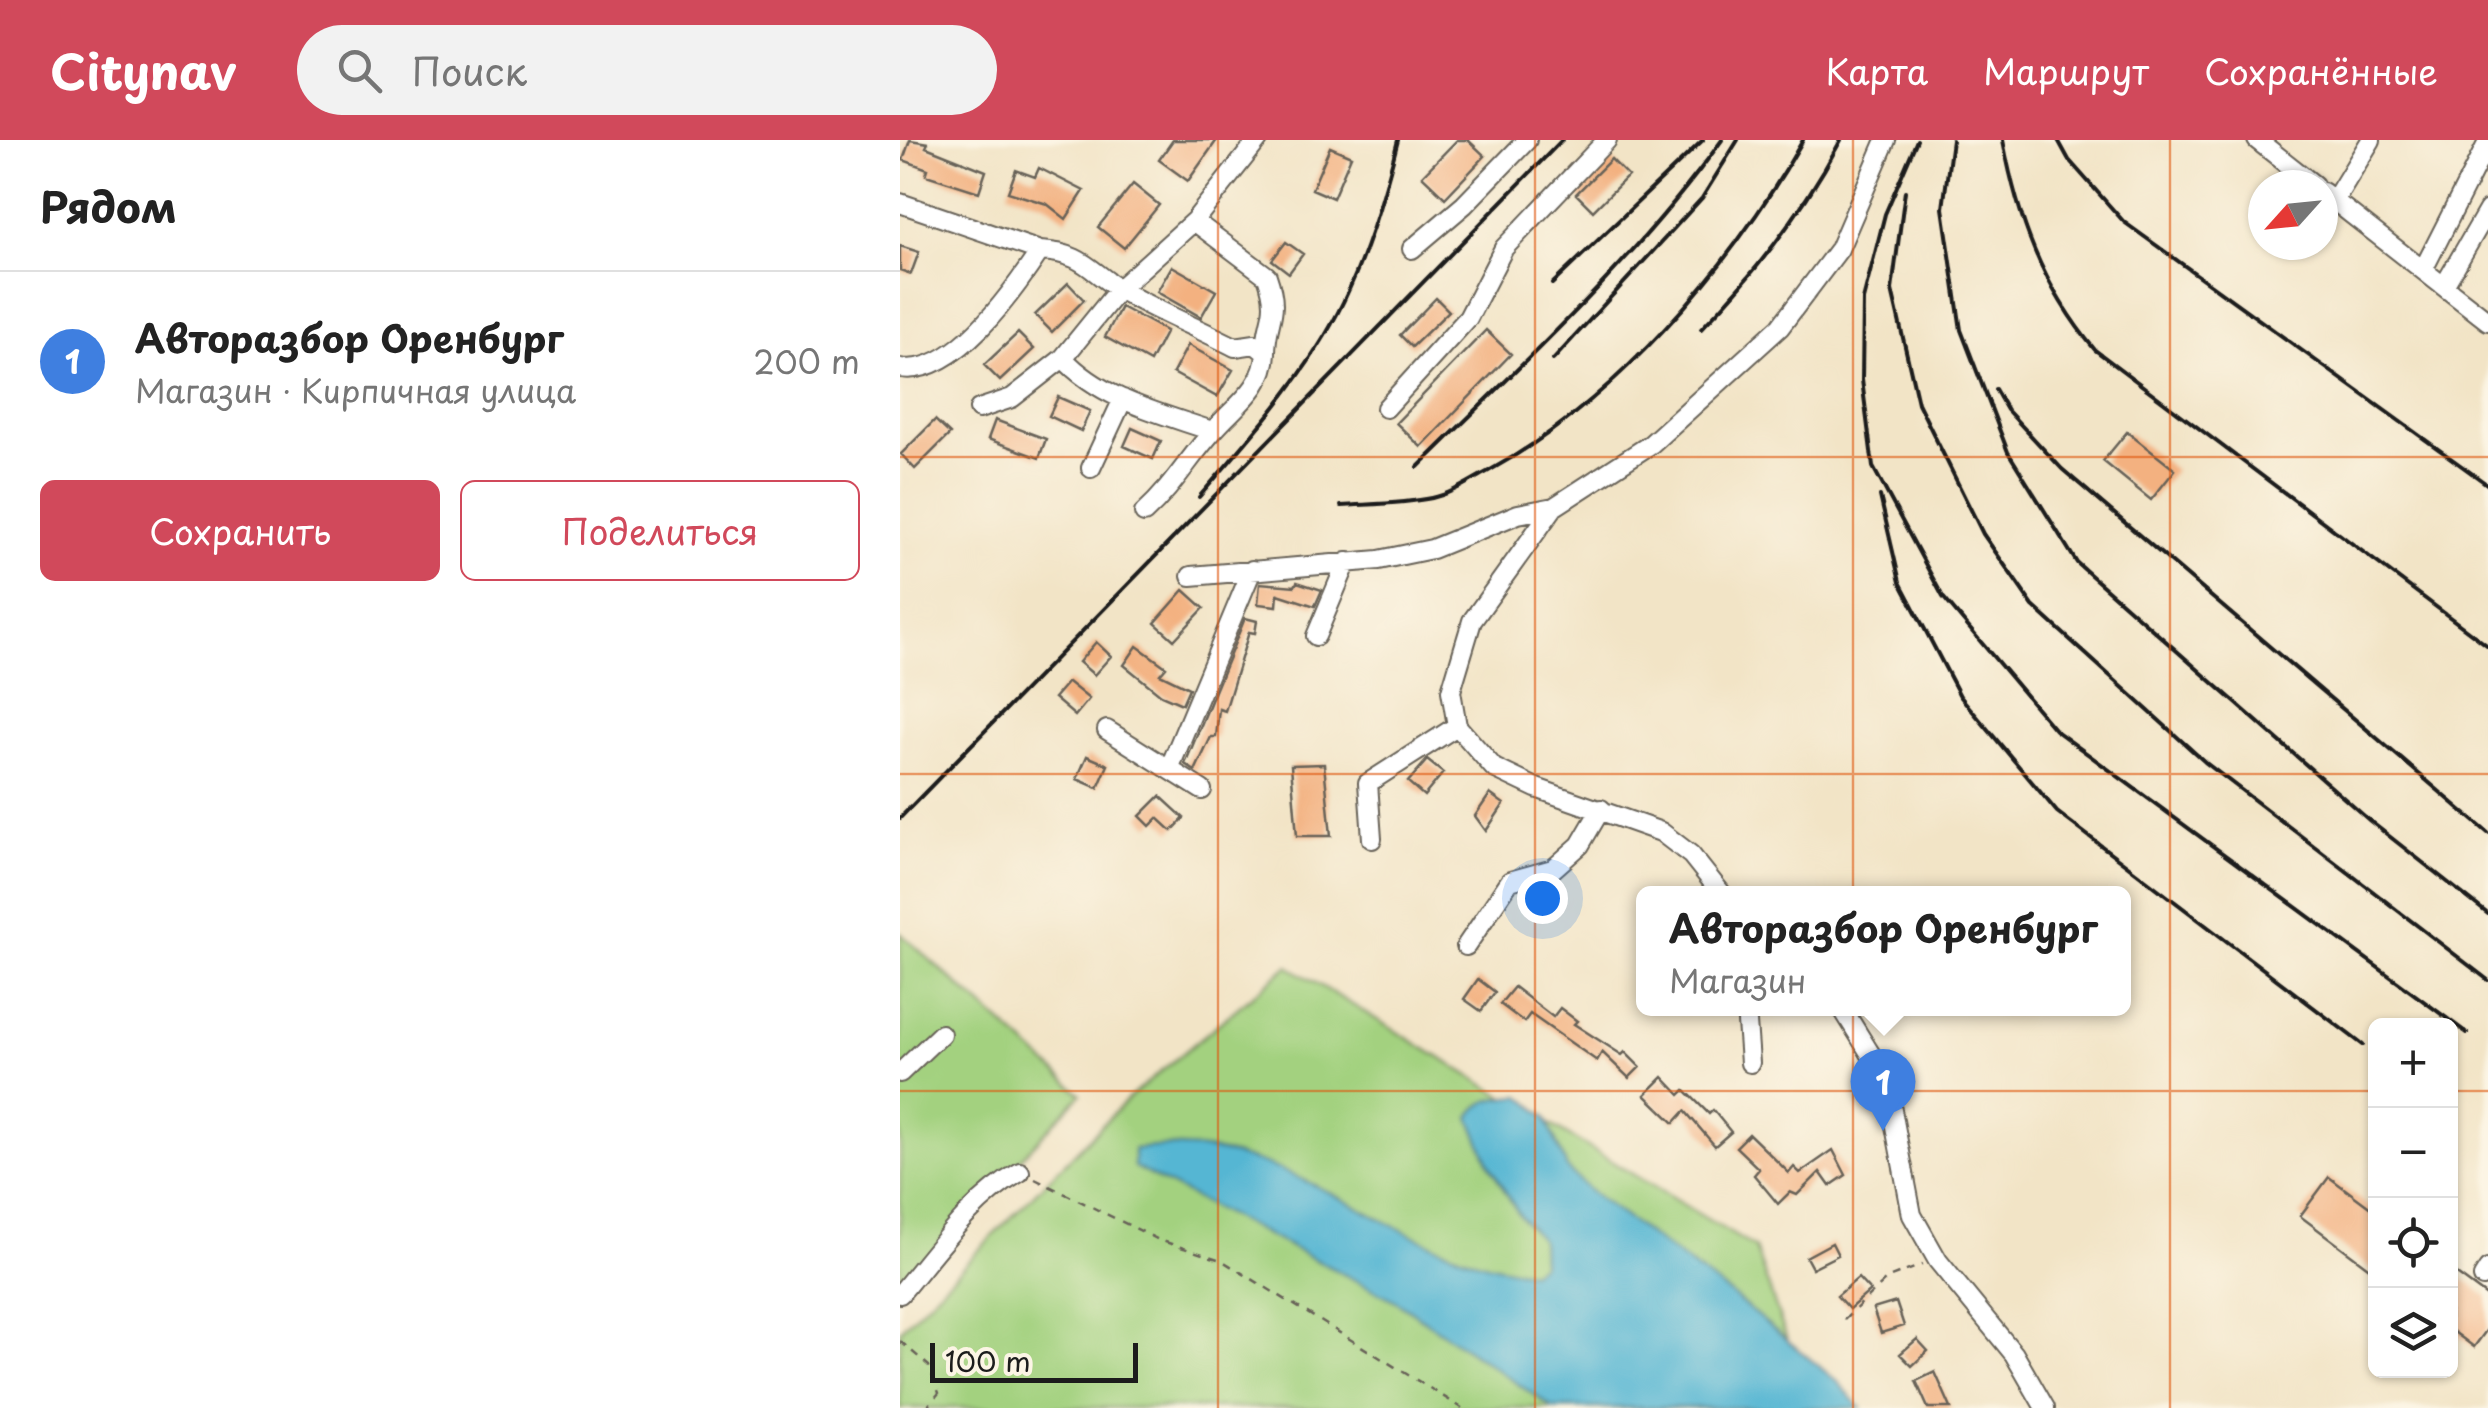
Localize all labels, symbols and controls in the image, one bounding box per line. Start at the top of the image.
search box [297,25,997,115]
text: Citynav [50,34,237,106]
text: Поиск [412,42,527,99]
icon: search [332,43,387,98]
text: Карта [1826,44,1928,97]
text: Маршрут [1983,44,2149,97]
text: Сохранённые [2204,44,2438,97]
north arrow [2248,170,2338,260]
text: Рядом [40,174,177,237]
text: Авторазбор Оренбург [135,309,564,366]
text: 1 [65,337,80,385]
text: 200 m [753,337,860,385]
text: Магазин · Кирпичная улица [135,366,576,414]
button: Сохранить [40,480,440,581]
button: Поделиться [460,480,860,581]
your location [1517,873,1568,924]
popup [1636,886,2131,1016]
text: Авторазбор Оренбург [1669,899,2098,956]
text: Магазин [1669,956,1806,1004]
map controls [2368,1018,2458,1378]
button: + [2368,1018,2458,1108]
pin: 1 [1850,1048,1916,1131]
button: − [2368,1108,2458,1198]
button: locate [2368,1198,2458,1288]
button: layers [2368,1288,2458,1378]
scale bar [930,1338,1138,1382]
text: 100 m [945,1339,1031,1382]

